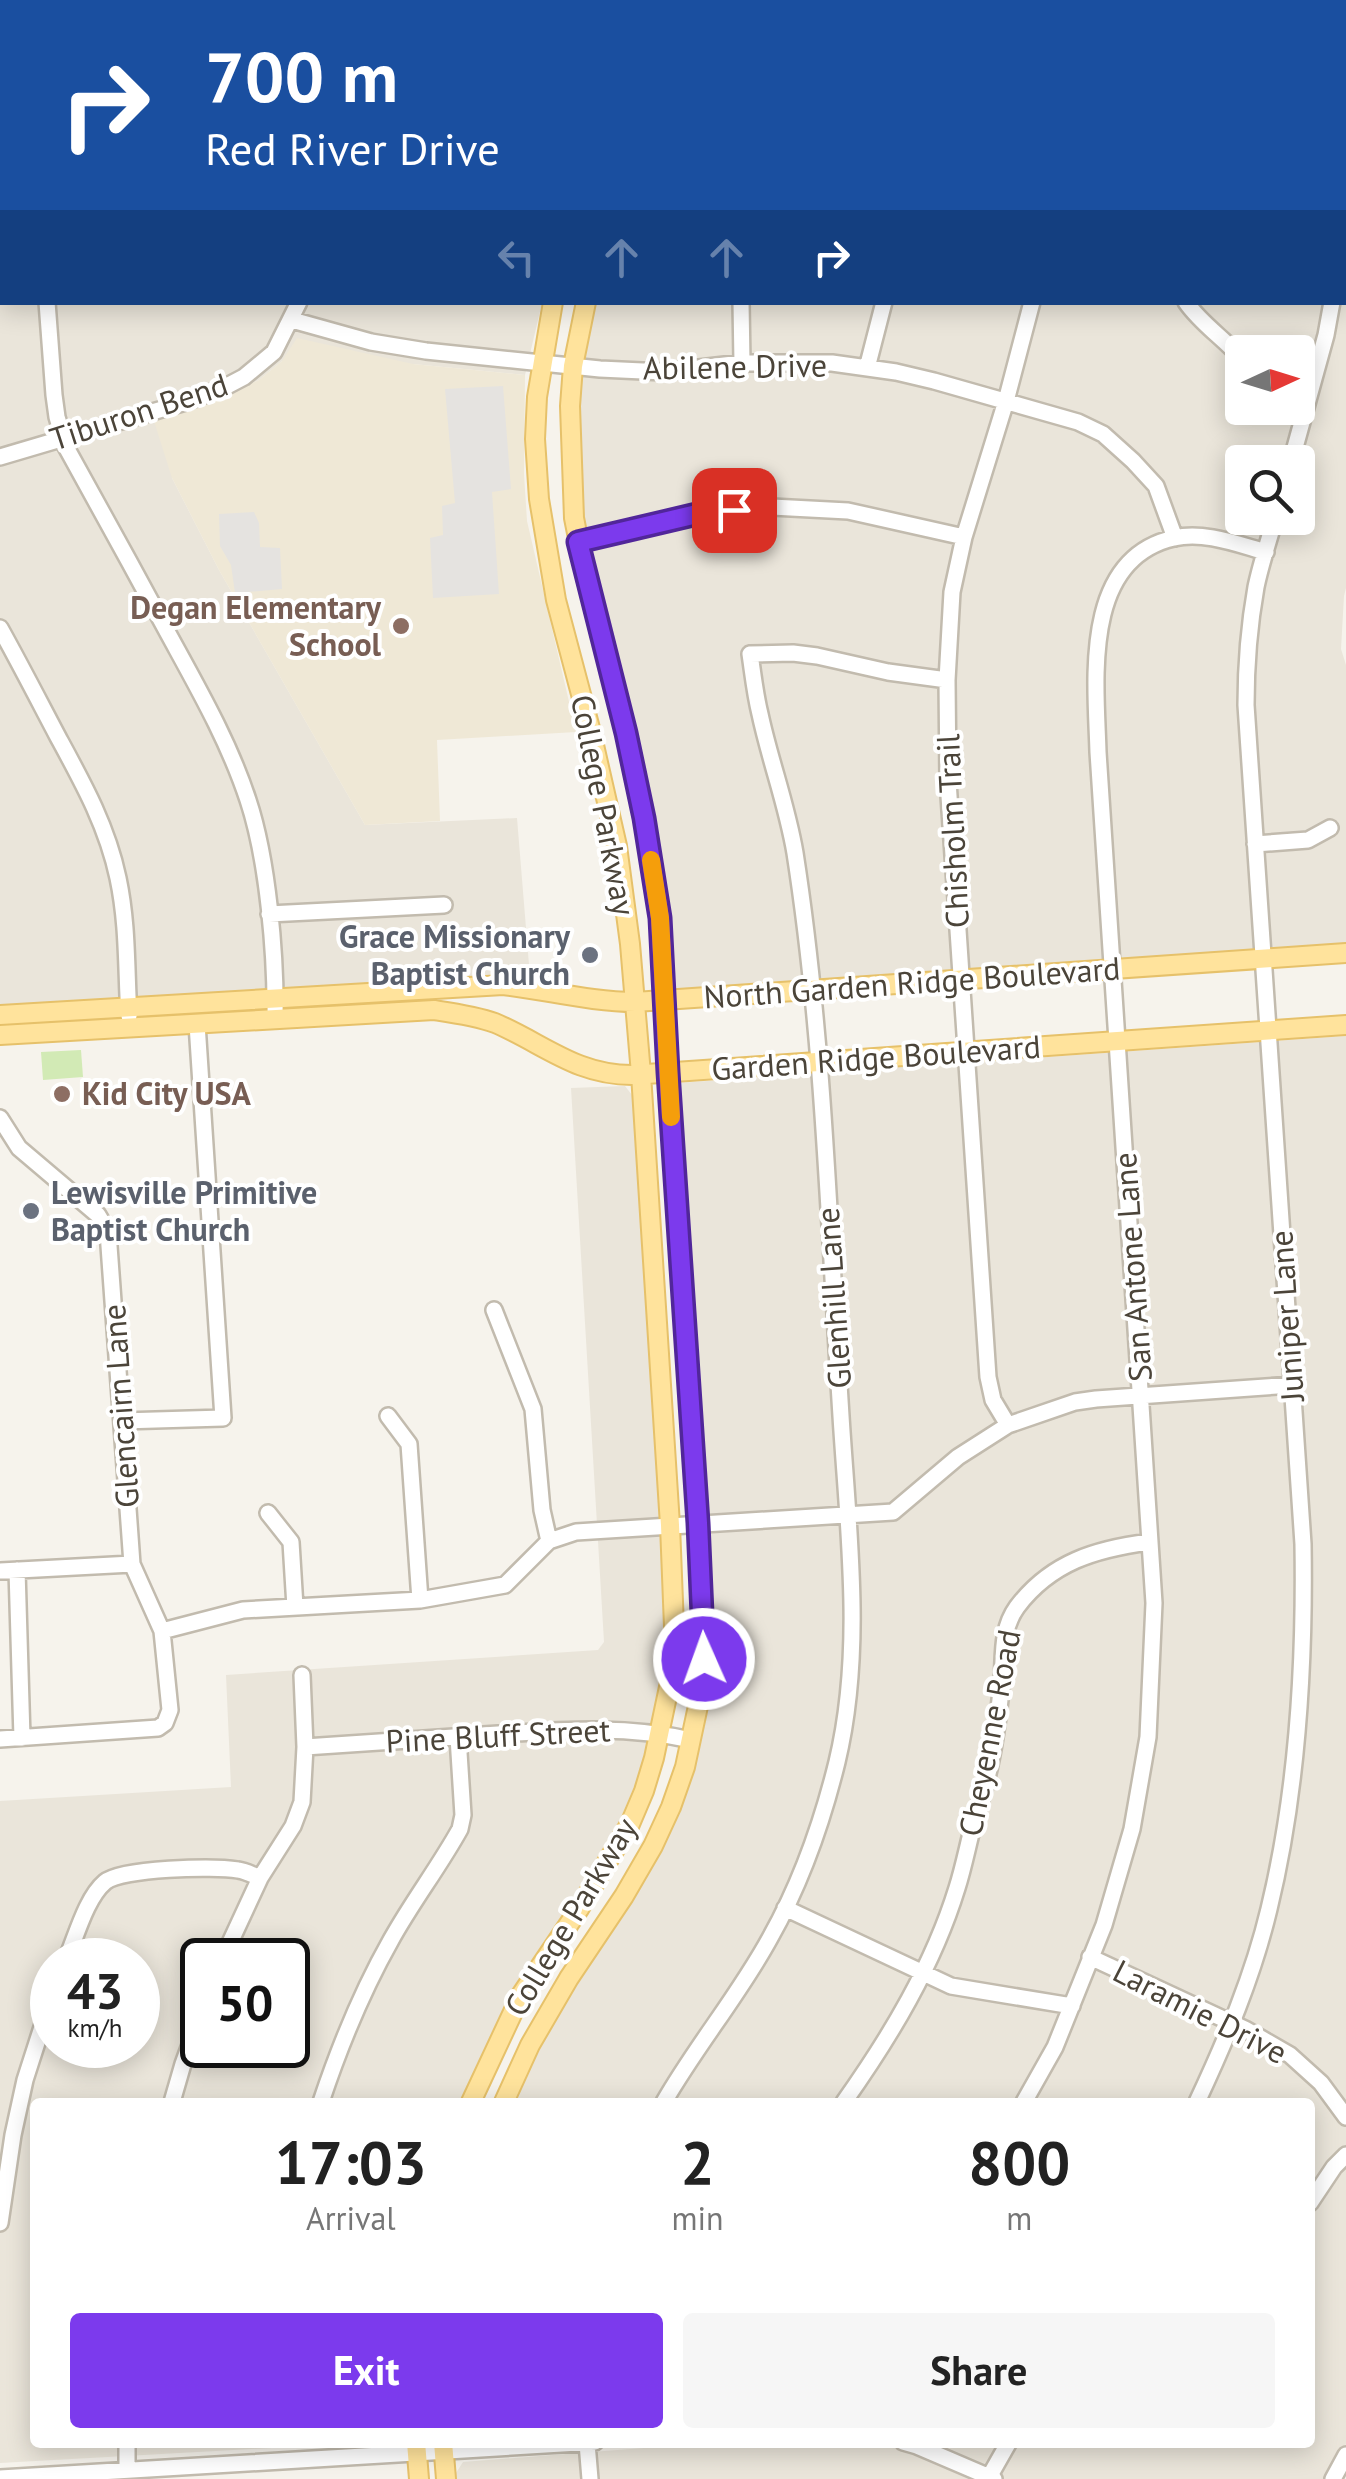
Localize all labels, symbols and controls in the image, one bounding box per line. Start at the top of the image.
text: 700 m [205,31,398,121]
icon: right [40,40,170,170]
text: Red River Drive [205,119,500,177]
icon: left [489,230,544,285]
icon: ahead [594,230,649,285]
icon: ahead [699,230,754,285]
icon: right [804,230,859,285]
north arrow [1225,335,1315,425]
map controls [1225,335,1315,535]
street label: Abilene Drive [643,343,827,389]
street label: Tiburon Bend [44,363,233,460]
button: search [1225,445,1315,535]
pin [692,468,777,553]
icon: arrive [707,483,762,538]
place label: Degan Elementary School [130,586,382,665]
marker: Degan Elementary School [390,615,412,637]
street label: College Parkway [562,691,646,919]
street label: Chisholm Trail [926,732,978,929]
place label: Grace Missionary Baptist Church [339,915,571,994]
marker: Grace Missionary Baptist Church [579,944,601,966]
street label: North Garden Ridge Boulevard [702,946,1122,1018]
street label: Garden Ridge Boulevard [710,1025,1042,1089]
place label: Kid City USA [82,1072,252,1114]
marker: Kid City USA [51,1083,73,1105]
street label: San Antone Lane [1103,1151,1161,1383]
place label: Lewisville Primitive Baptist Church [51,1171,317,1250]
marker: Lewisville Primitive Baptist Church [20,1200,42,1222]
street label: Glenhill Lane [806,1206,860,1390]
street label: Juniper Lane [1259,1229,1313,1405]
street label: Glencairn Lane [92,1303,148,1509]
position arrow [652,1607,756,1711]
street label: Cheyenne Road [948,1626,1030,1840]
street label: Pine Bluff Street [385,1708,611,1762]
street label: College Parkway [494,1810,646,2023]
speed limit sign: 50 [180,1938,310,2068]
street label: Laramie Drive [1106,1949,1294,2073]
text: 43 [67,1958,123,2023]
text: km/h [68,2012,122,2044]
text: 17:03 [275,2123,427,2201]
text: 2 [681,2123,715,2201]
text: 800 [968,2123,1070,2201]
text: Arrival [306,2197,396,2239]
text: min [672,2197,724,2239]
text: m [1006,2197,1032,2239]
button: Exit [70,2313,663,2428]
button: Share [683,2313,1275,2428]

